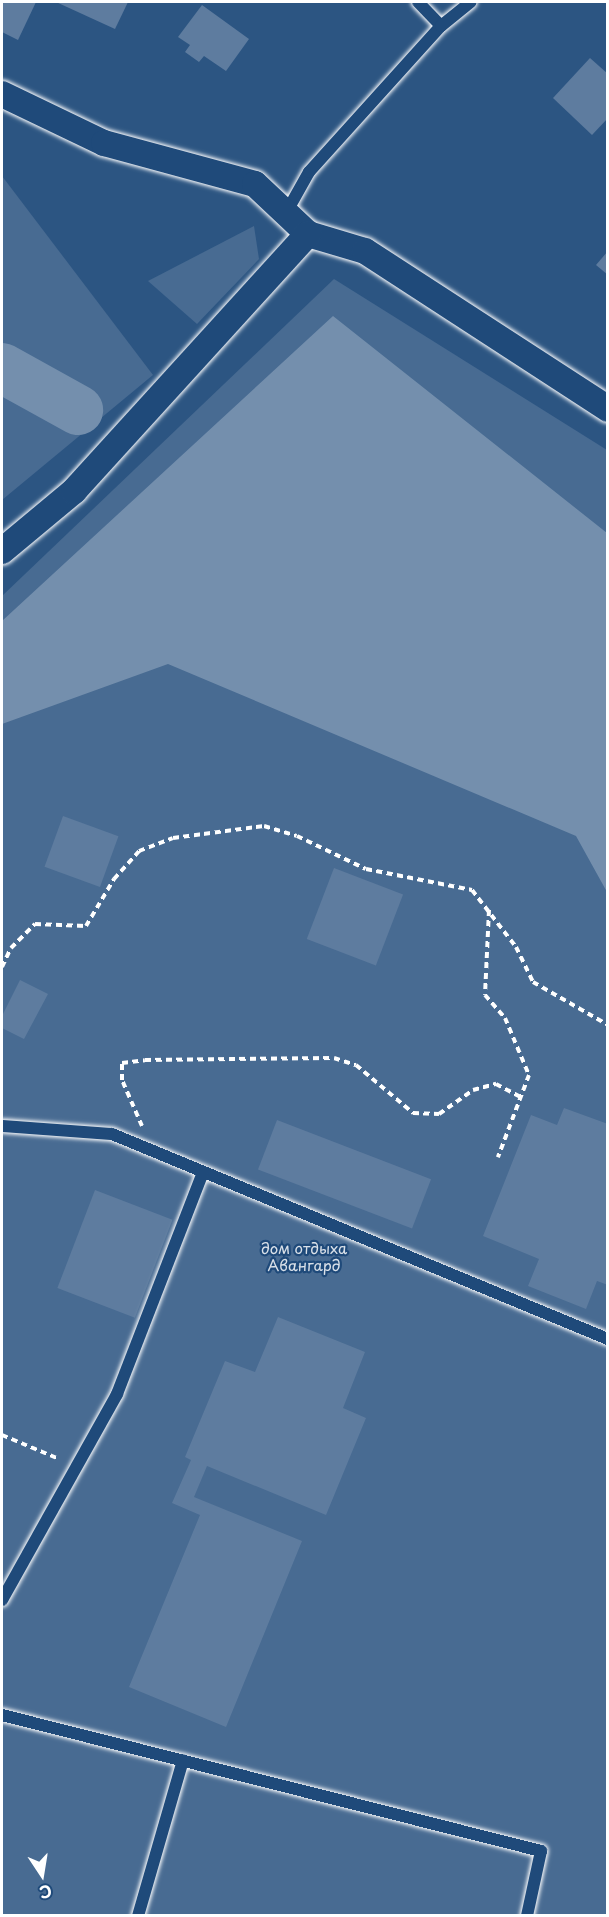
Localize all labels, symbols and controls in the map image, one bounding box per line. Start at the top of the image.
park label: дом отдыха Авангард [260,1238,348,1273]
north arrow [12,1845,72,1905]
text: С [37,1880,54,1906]

